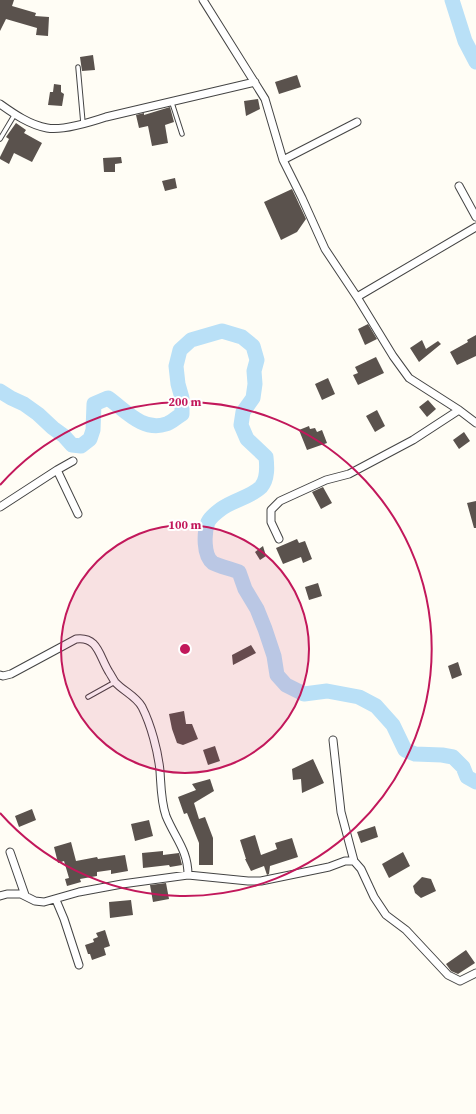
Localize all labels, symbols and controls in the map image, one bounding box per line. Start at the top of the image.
text: 200 m [169,394,202,410]
text: 100 m [169,517,202,533]
centre of rings [178,642,192,656]

